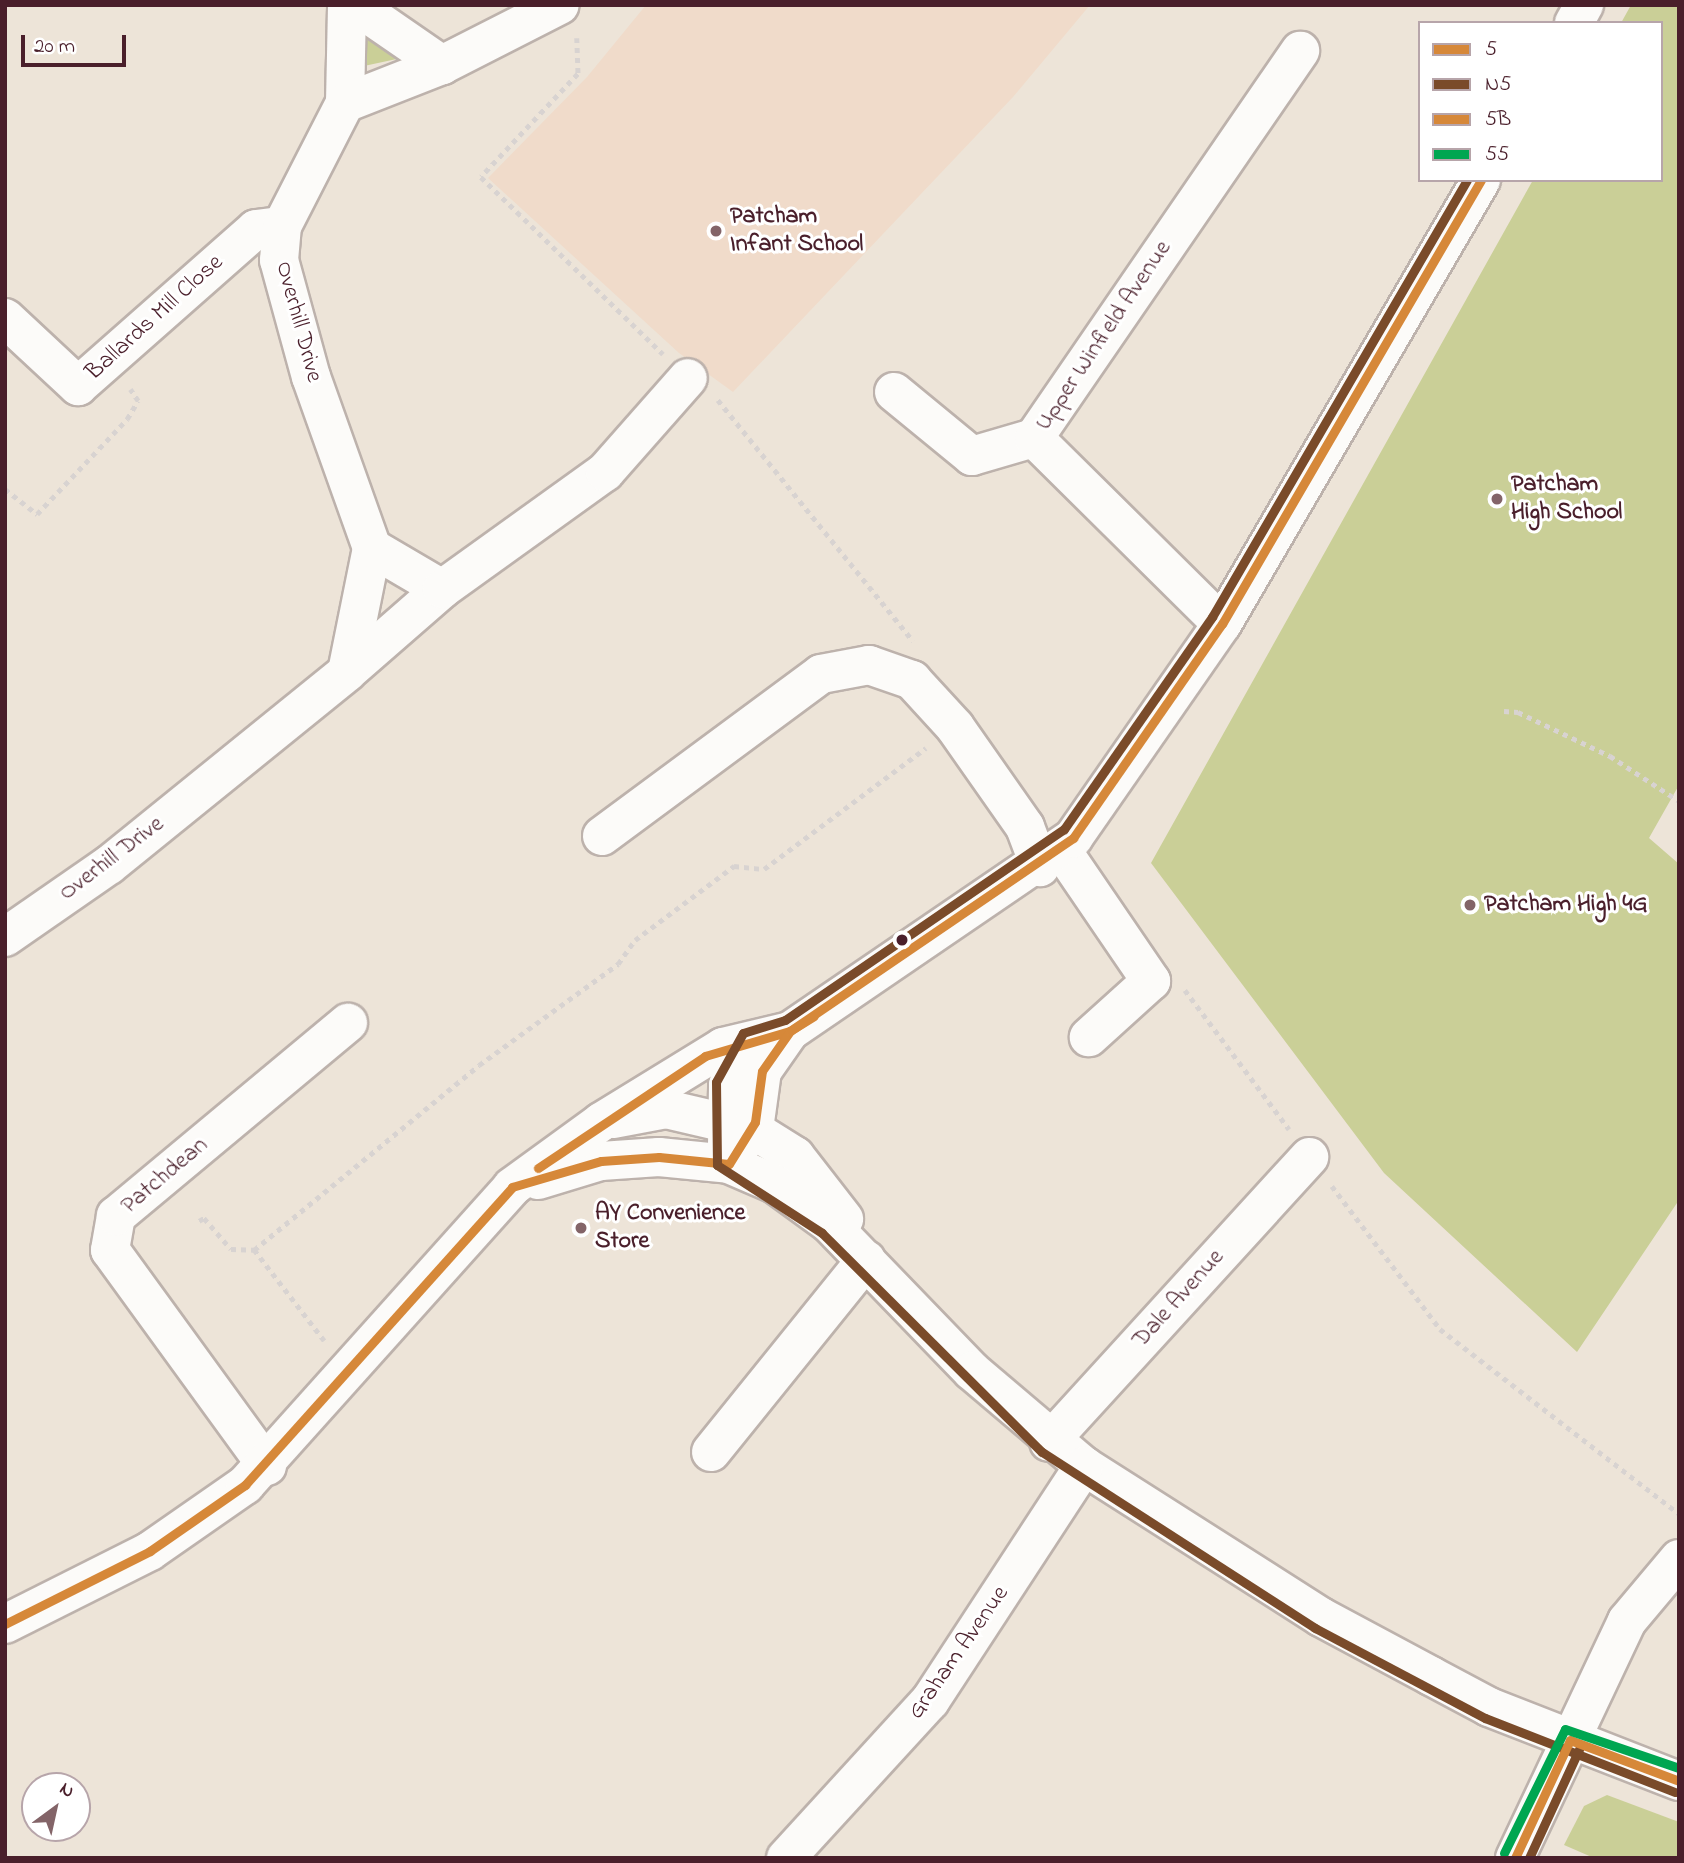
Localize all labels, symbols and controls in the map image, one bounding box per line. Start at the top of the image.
scale bar [24,21,130,65]
legend [1418,21,1663,182]
text: 20 m [34,32,75,62]
text: 5 [1485,35,1497,65]
text: N5 [1485,70,1511,100]
text: 5B [1485,105,1511,135]
text: 55 [1485,140,1509,170]
place label: Patcham Infant School [730,203,863,259]
marker: Patcham Infant School [708,223,724,239]
street label: Upper Winfield Avenue [1030,236,1178,436]
street label: Ballards Mill Close [80,249,230,387]
street label: Overhill Drive [268,258,328,386]
place label: Patcham High School [1511,471,1622,527]
marker: Patcham High School [1489,491,1505,507]
street label: Overhill Drive [54,810,170,908]
place label: Patcham High 4G [1484,891,1648,919]
marker: Patcham High 4G [1462,897,1478,913]
unlabelled marker [895,933,909,947]
street label: Patchdean [116,1131,214,1221]
place label: AY Convenience Store [595,1200,745,1256]
marker: AY Convenience Store [573,1220,589,1236]
street label: Dale Avenue [1127,1244,1231,1354]
street label: Graham Avenue [902,1581,1016,1725]
north arrow [21,1772,91,1842]
text: N [54,1776,79,1805]

